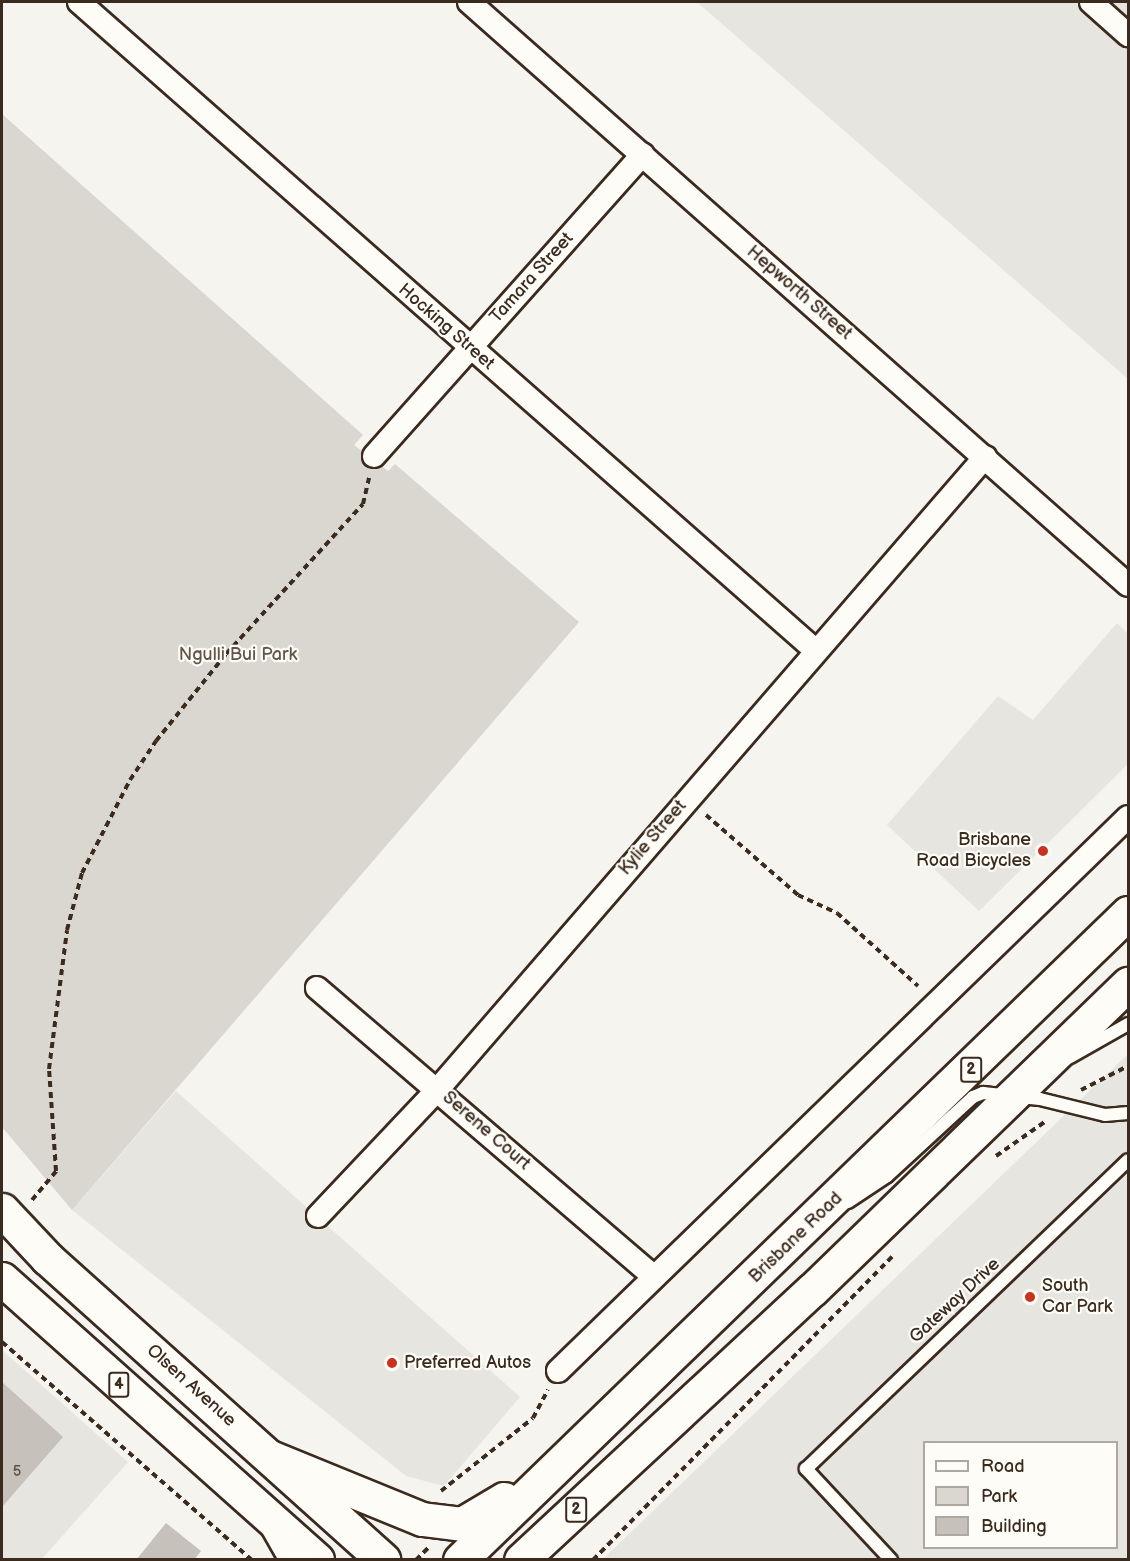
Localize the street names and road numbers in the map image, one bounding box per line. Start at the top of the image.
street label: Tamara Street [486,228,578,328]
street label: Hepworth Street [742,241,856,345]
street label: Hocking Street [393,279,499,375]
street label: Kylie Street [614,796,692,880]
road number: 2 [959,1057,983,1083]
street label: Serene Court [438,1087,534,1175]
street label: Brisbane Road [745,1188,847,1288]
street label: Gateway Drive [905,1253,1005,1349]
street label: Olsen Avenue [142,1340,240,1432]
road number: 4 [107,1372,131,1398]
road number: 2 [564,1497,588,1523]

